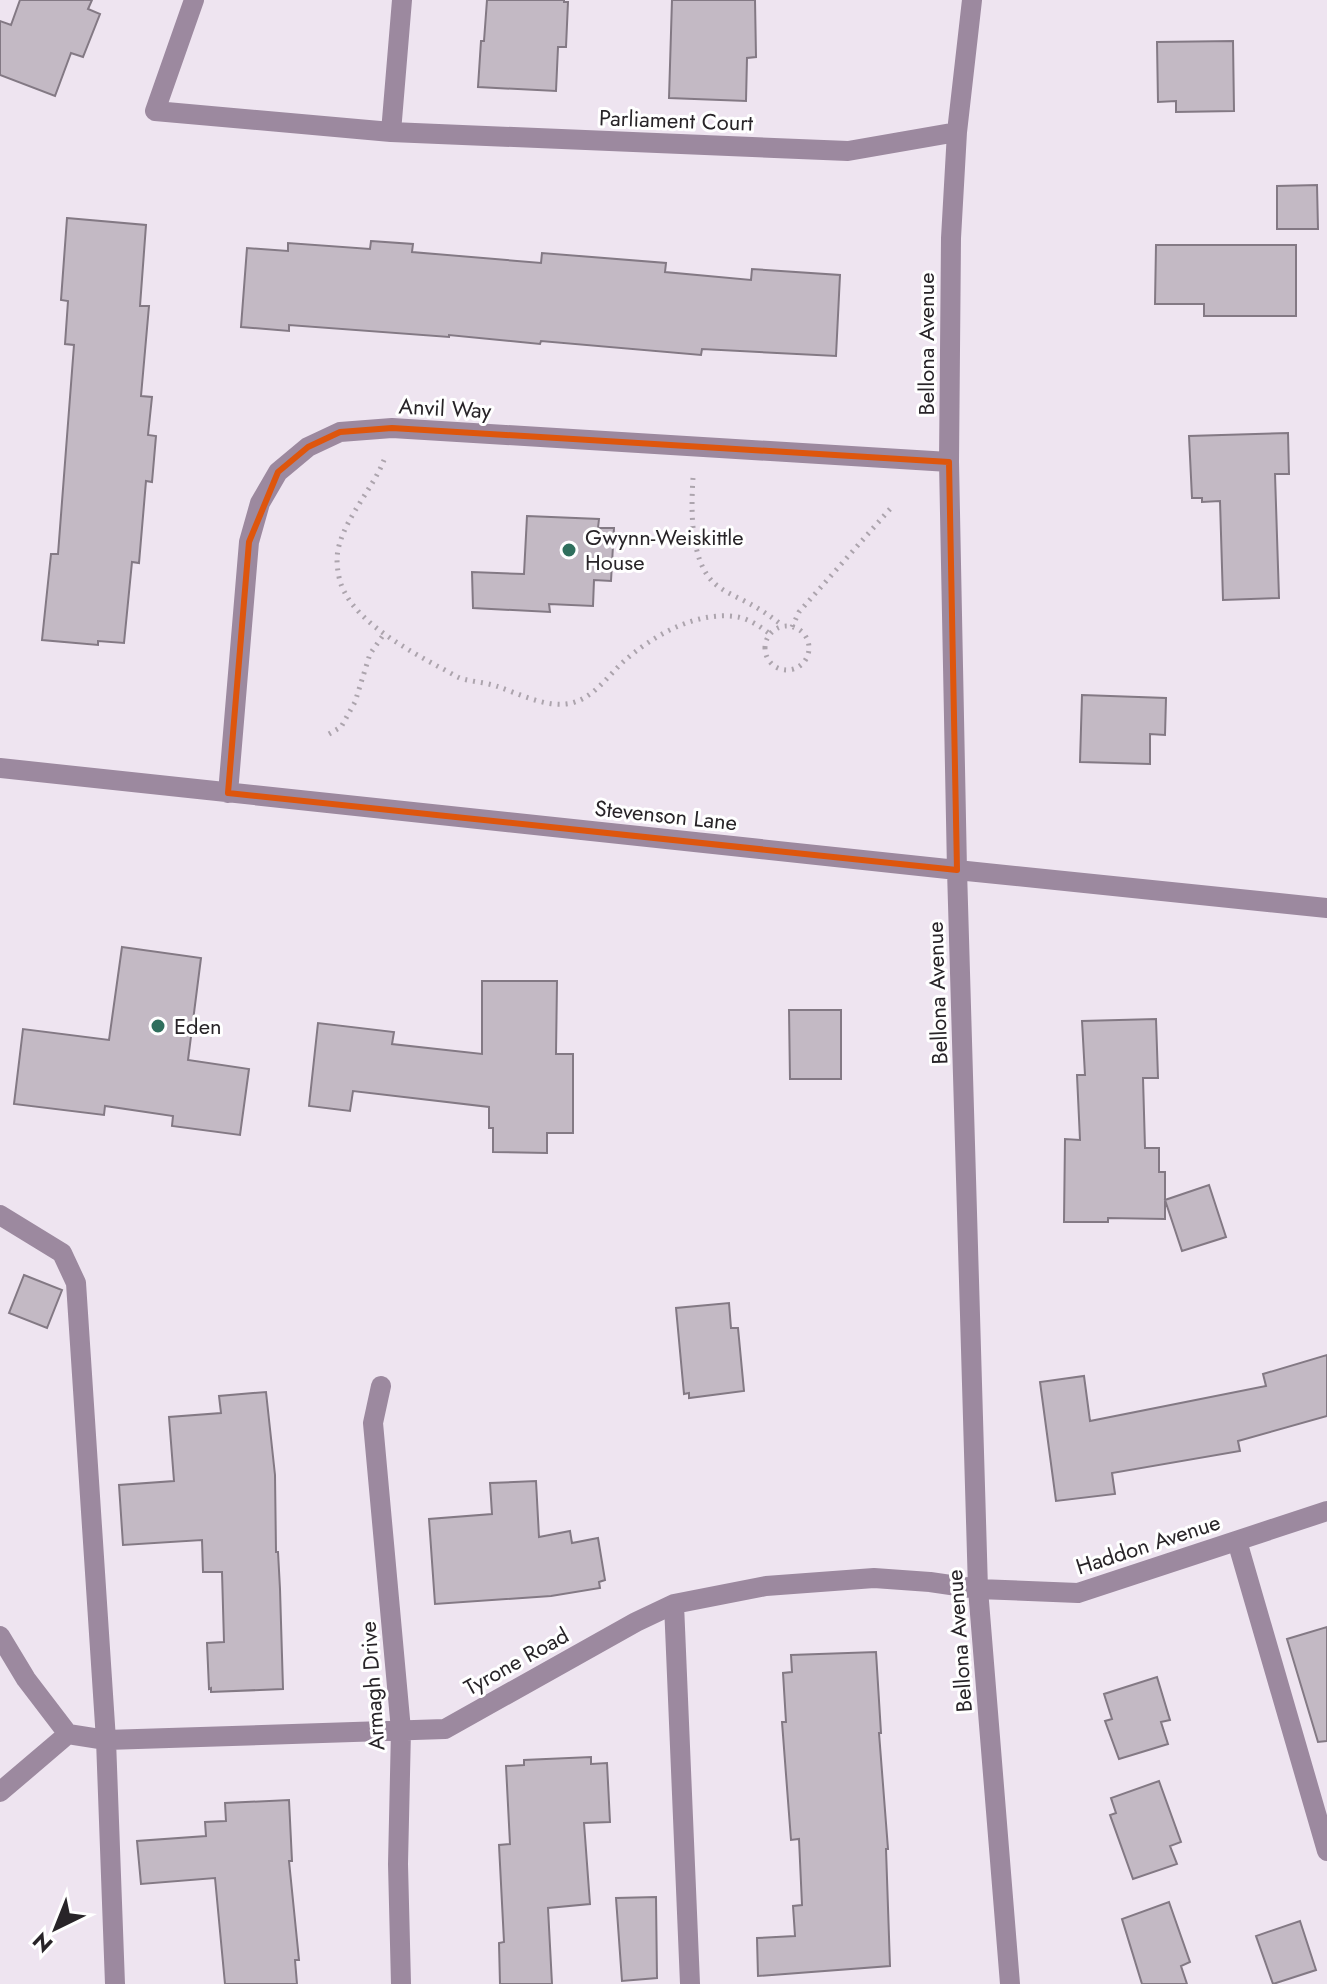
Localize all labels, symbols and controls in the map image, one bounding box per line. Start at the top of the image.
street label: Parliament Court [598,101,754,139]
street label: Bellona Avenue [910,272,942,416]
street label: Anvil Way [398,390,492,426]
place label: Gwynn-Weiskittle House [585,521,744,578]
marker: Gwynn-Weiskittle House [560,541,578,559]
street label: Stevenson Lane [593,792,739,838]
street label: Bellona Avenue [919,921,955,1065]
place label: Eden [174,1010,222,1042]
marker: Eden [149,1017,167,1035]
street label: Haddon Avenue [1072,1506,1224,1582]
street label: Bellona Avenue [938,1569,980,1713]
street label: Tyrone Road [458,1619,574,1703]
street label: Armagh Drive [352,1620,392,1752]
north arrow [16,1888,96,1968]
text: N [25,1925,60,1960]

